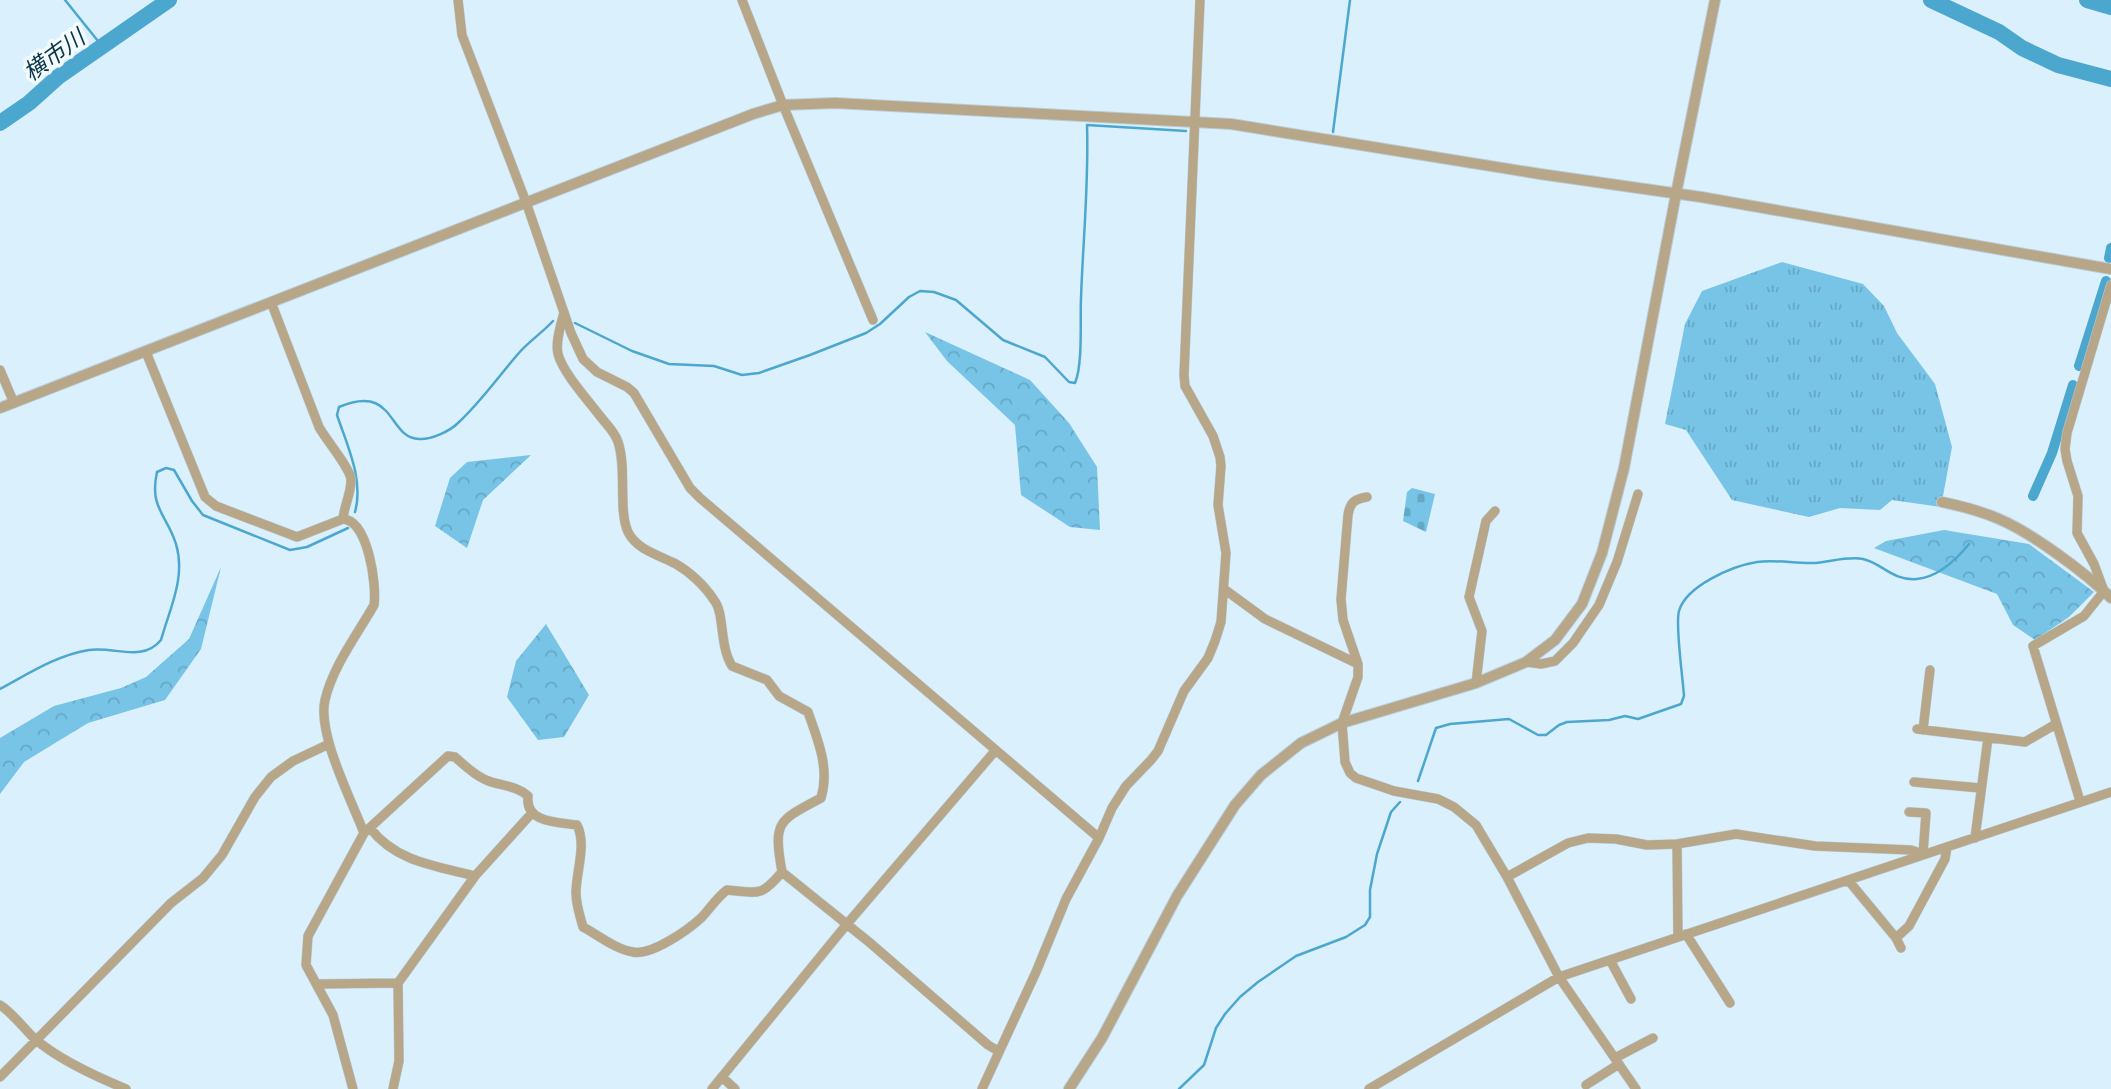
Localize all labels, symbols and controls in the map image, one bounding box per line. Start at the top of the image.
water label: 横市川 [18,22,93,87]

